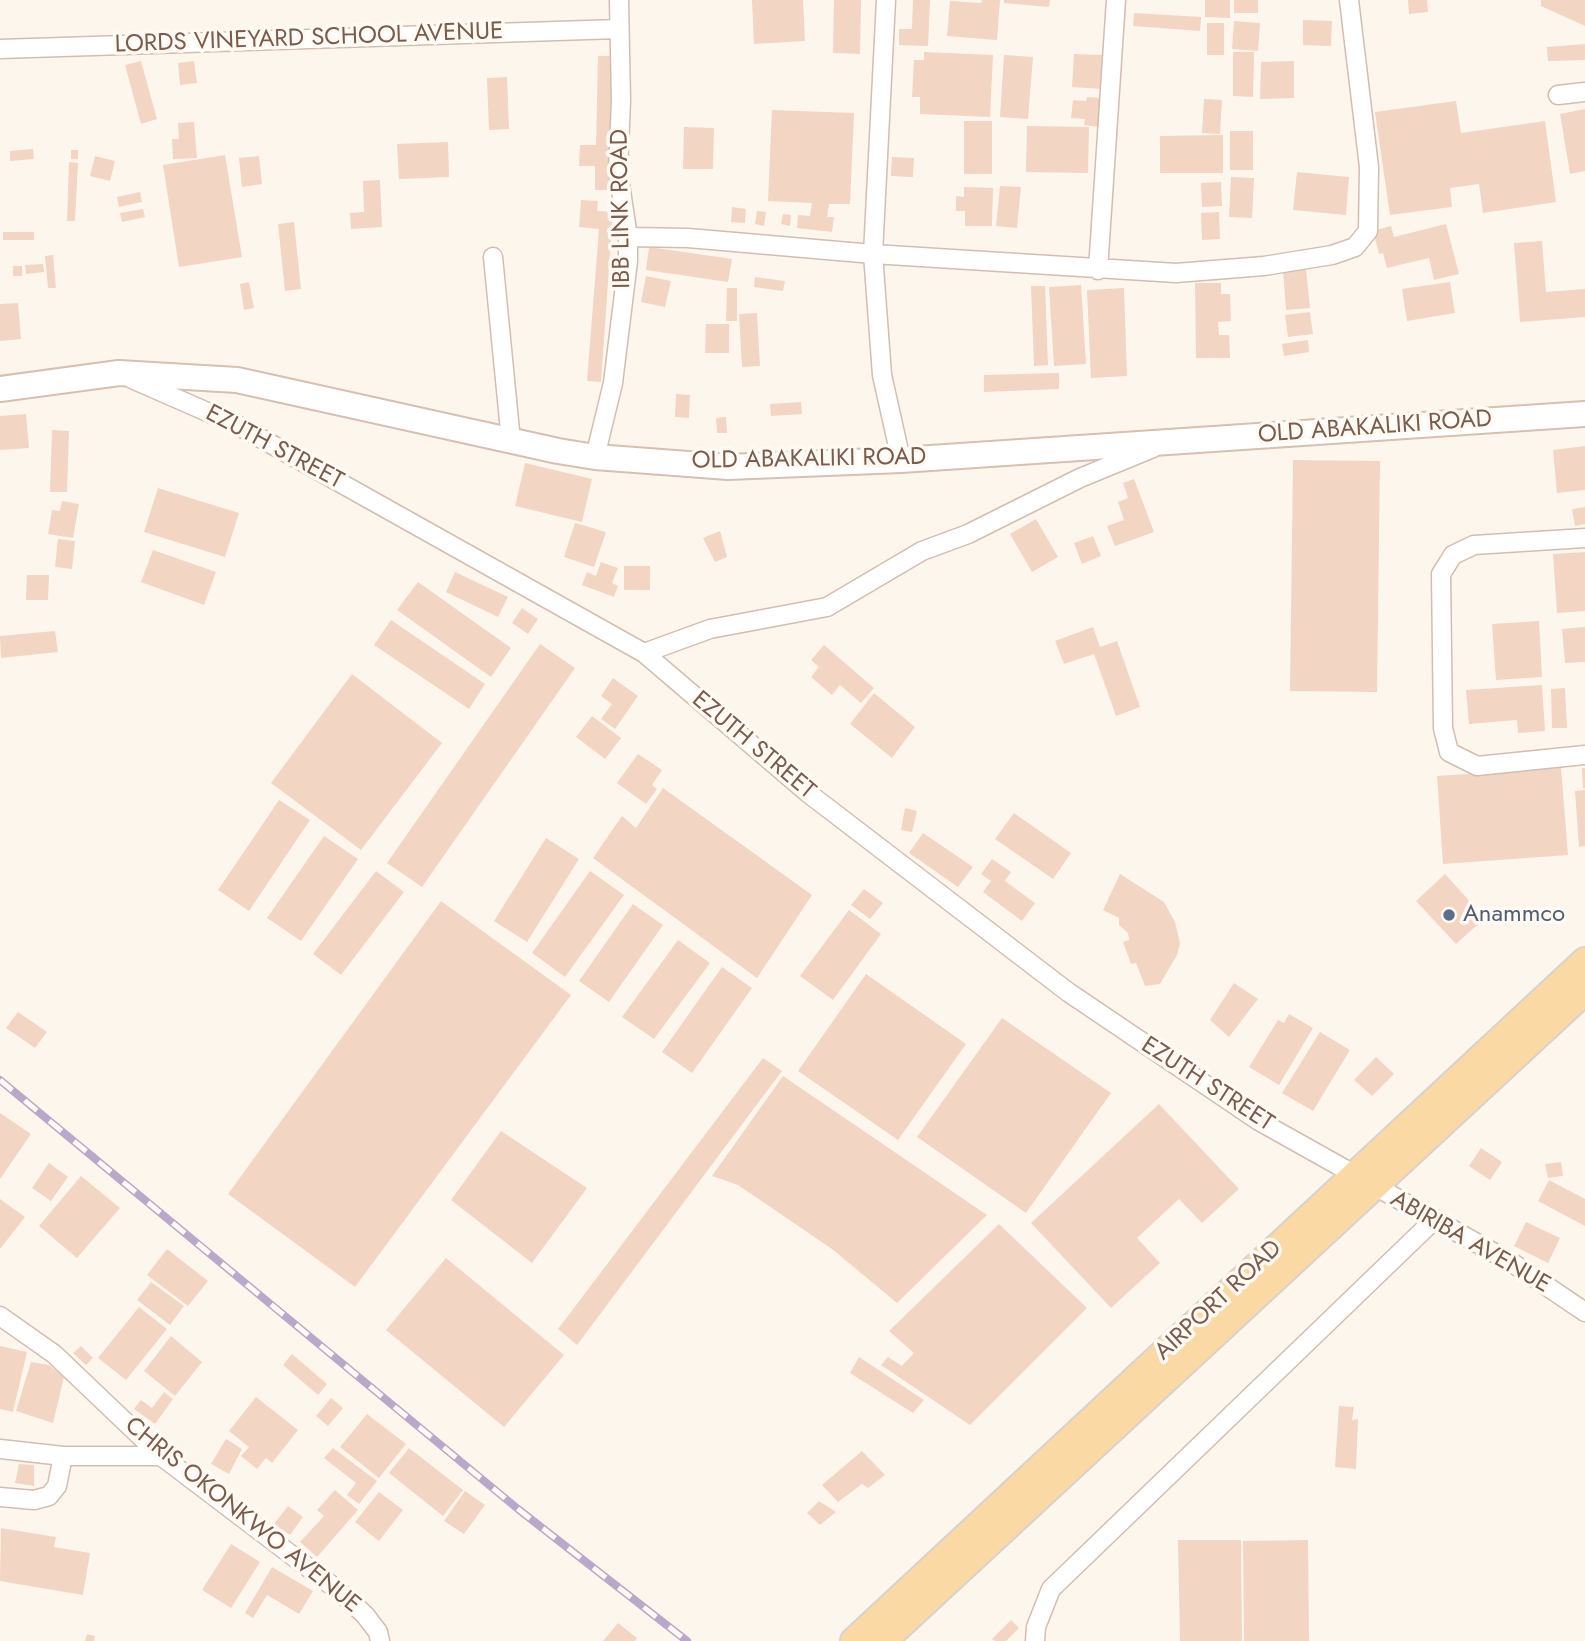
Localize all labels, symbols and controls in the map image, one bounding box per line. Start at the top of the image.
street label: LORDS VINEYARD SCHOOL AVENUE [114,18,504,60]
street label: IBB LINK ROAD [606,129,638,289]
street label: EZUTH STREET [200,400,348,496]
street label: OLD ABAKALIKI ROAD [1257,405,1493,451]
street label: OLD ABAKALIKI ROAD [691,444,927,476]
street label: EZUTH STREET [685,686,821,806]
place label: Anammco [1463,901,1565,929]
marker: Anammco [1441,907,1457,923]
street label: EZUTH STREET [1135,1031,1279,1139]
street label: ABIRIBA AVENUE [1385,1186,1555,1300]
street label: AIRPORT ROAD [1150,1235,1288,1367]
street label: CHRIS OKONKWO AVENUE [118,1412,366,1620]

